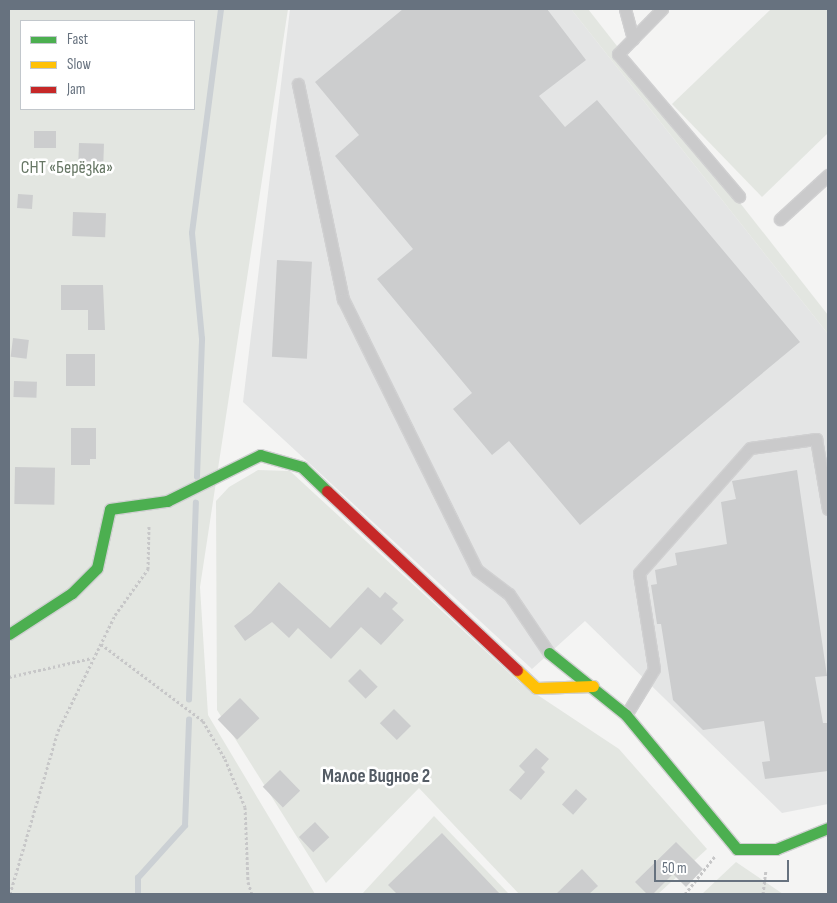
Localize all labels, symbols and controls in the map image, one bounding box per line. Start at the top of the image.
legend [20,20,195,110]
text: Fast [67,30,88,49]
text: Slow [67,55,91,74]
text: Jam [67,80,85,99]
park label: СНТ «Берёзка» [21,157,113,179]
district label: Малое Видное 2 [322,766,430,788]
scale bar [657,850,792,882]
text: 50 m [662,859,687,878]

